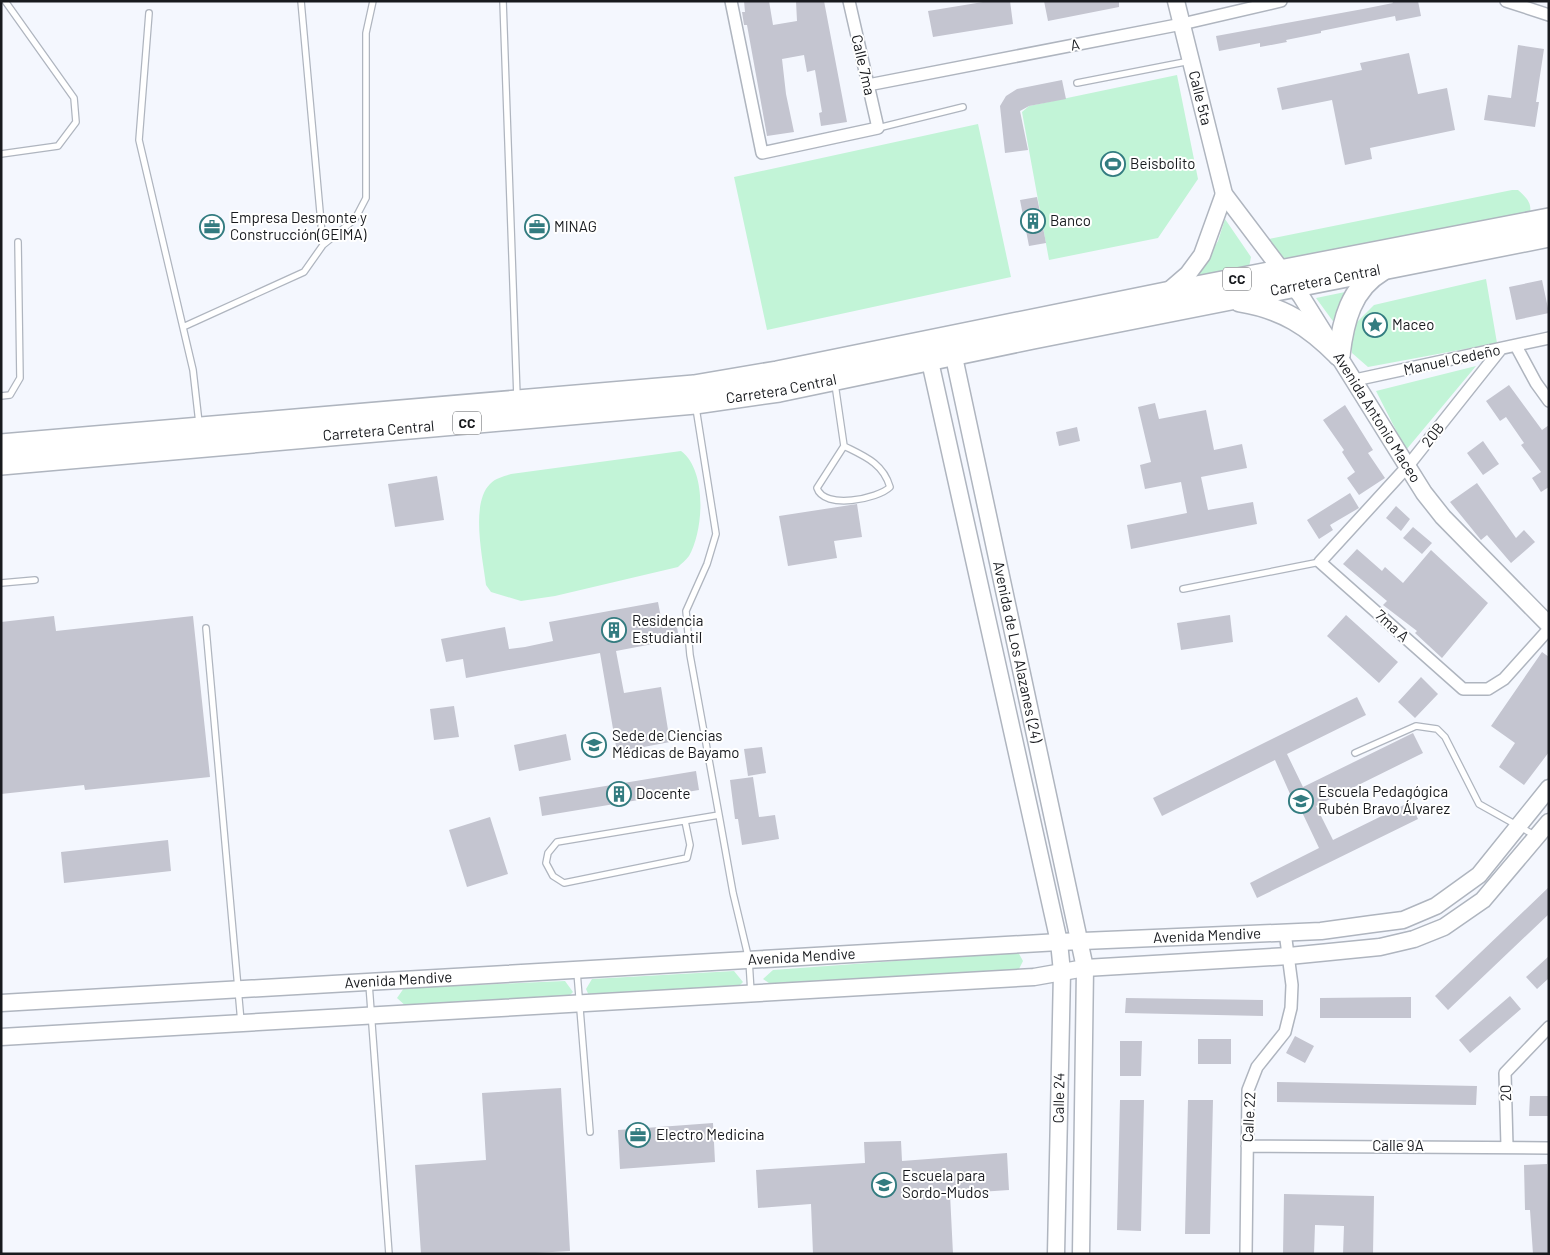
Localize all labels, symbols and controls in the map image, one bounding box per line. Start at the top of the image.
street label: Calle 7ma [848,33,880,97]
street label: A [1069,34,1081,54]
street label: Calle 5ta [1186,69,1217,127]
sports icon: Beisbolito [1100,151,1126,177]
place label: Beisbolito [1130,154,1195,172]
place label: Empresa Desmonte y Construcción(GElMA) [230,208,367,243]
building icon: Banco [1020,208,1046,234]
place label: Banco [1050,211,1091,229]
office icon: Empresa Desmonte y Construcción(GElMA) [199,214,225,240]
office icon: MINAG [524,214,550,240]
place label: MINAG [554,217,597,235]
street label: Carretera Central [1268,260,1382,299]
road number: CC [1223,268,1251,290]
place icon: Maceo [1362,312,1388,338]
place label: Maceo [1392,315,1434,333]
street label: Manuel Cedeño [1402,340,1502,378]
street label: Avenida Antonio Maceo [1330,348,1425,486]
street label: Carretera Central [725,369,838,406]
road number: CC [453,412,481,434]
street label: Carretera Central [322,416,435,444]
street label: 20B [1417,419,1447,450]
street label: Avenida de Los Alazanes (24) [990,559,1046,744]
street label: 7ma A [1372,605,1413,645]
place label: Residencia Estudiantil [632,611,704,646]
building icon: Residencia Estudiantil [601,617,627,643]
place label: Sede de Ciencias Médicas de Bayamo [612,726,739,761]
school or university icon: Sede de Ciencias Médicas de Bayamo [581,732,607,758]
building icon: Docente [606,781,632,807]
place label: Escuela Pedagógica Rubén Bravo Álvarez [1318,782,1450,817]
place label: Docente [636,784,691,802]
school or university icon: Escuela Pedagógica Rubén Bravo Álvarez [1288,788,1314,814]
street label: Avenida Mendive [1153,924,1261,946]
street label: Avenida Mendive [747,944,856,968]
street label: Avenida Mendive [344,967,453,991]
street label: Calle 24 [1049,1072,1067,1124]
street label: 20 [1496,1084,1514,1102]
street label: Calle 22 [1238,1091,1258,1143]
office icon: Electro Medicina [625,1122,651,1148]
place label: Electro Medicina [656,1125,764,1143]
street label: Calle 9A [1372,1136,1424,1154]
place label: Escuela para Sordo-Mudos [902,1166,989,1201]
school or university icon: Escuela para Sordo-Mudos [871,1172,897,1198]

